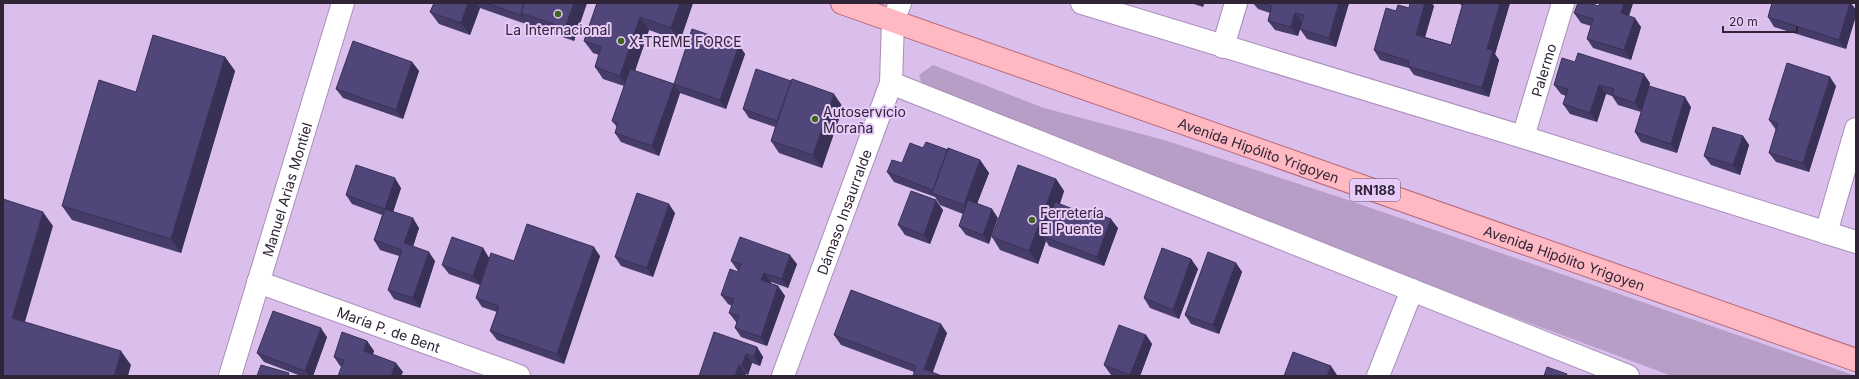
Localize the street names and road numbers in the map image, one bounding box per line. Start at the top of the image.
street label: Palermo [1527,41,1559,98]
street label: Avenida Hipólito Yrigoyen [1176,114,1342,186]
street label: Manuel Arias Montiel [258,120,315,258]
street label: Dámaso Insaurralde [813,147,874,277]
road number: RN188 [1350,179,1400,201]
street label: Avenida Hipólito Yrigoyen [1482,221,1647,294]
street label: María P. de Bent [335,303,443,356]

